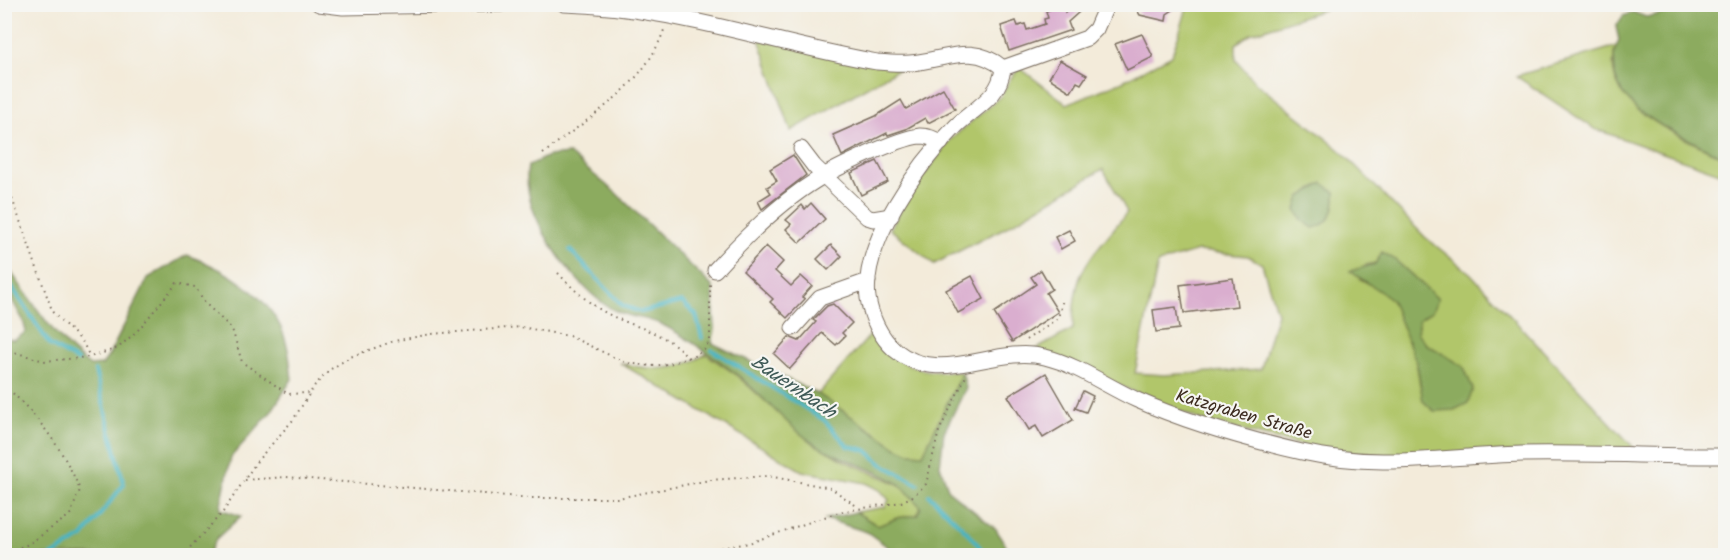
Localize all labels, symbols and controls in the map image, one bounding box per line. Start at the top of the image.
water label: Bauernbach [744,347,844,429]
street label: Katzgraben Straße [1172,382,1315,449]

